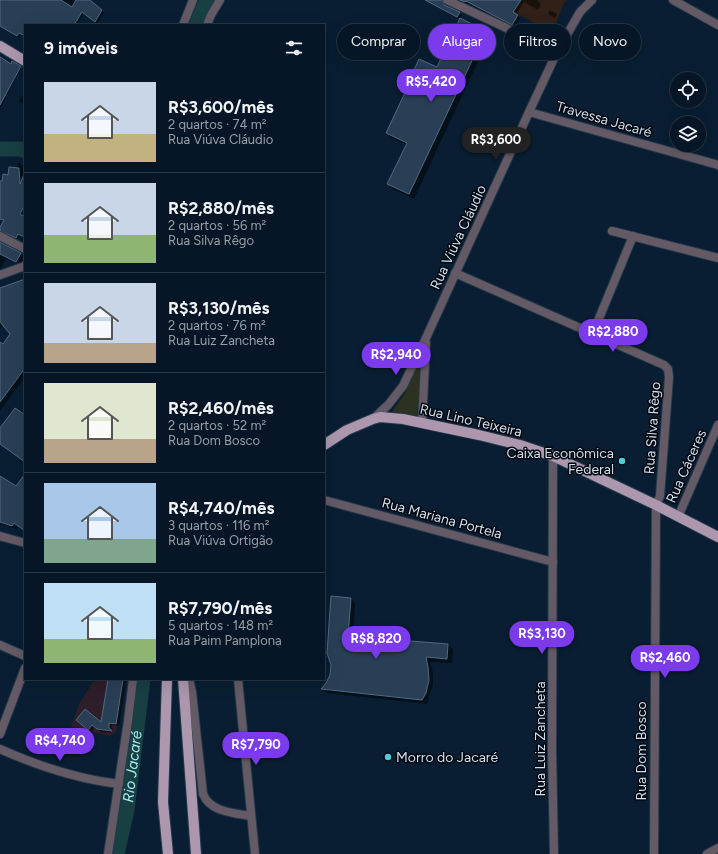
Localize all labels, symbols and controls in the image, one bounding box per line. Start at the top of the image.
chip: Comprar [337,24,420,60]
chip: Alugar [428,24,496,60]
chip: Filtros [504,24,571,60]
chip: Novo [579,24,641,60]
icon: filters [283,37,305,59]
text: 9 imóveis [44,38,118,58]
pin: R$5,420 [394,69,468,103]
map controls [670,72,706,152]
button: locate [670,72,706,108]
text: R$5,420 [406,74,456,89]
text: R$3,600/mês [168,97,274,117]
icon: home [76,98,124,146]
street label: Travessa Jacaré [554,98,654,141]
button: layers [670,116,706,152]
text: 2 quartos · 74 m² [168,117,267,132]
pin: R$3,600 [459,127,533,161]
text: Rua Viúva Cláudio [168,132,273,147]
text: R$3,600 [471,132,521,147]
street label: Rua Viúva Cláudio [427,182,490,292]
text: R$2,880/mês [168,198,274,218]
icon: home [76,199,124,247]
text: 2 quartos · 56 m² [168,218,266,233]
text: Rua Silva Rêgo [168,233,254,248]
text: R$3,130/mês [168,298,269,318]
icon: home [76,299,124,347]
text: 2 quartos · 76 m² [168,318,266,333]
pin: R$2,880 [576,319,650,353]
text: R$2,880 [588,324,638,339]
text: Rua Luiz Zancheta [168,333,275,348]
pin: R$2,940 [359,342,433,376]
text: R$2,940 [371,347,421,362]
street label: Rua Silva Rêgo [641,381,664,475]
text: R$2,460/mês [168,398,274,418]
icon: home [76,399,124,447]
street label: Rua Lino Teixeira [418,400,524,440]
text: 2 quartos · 52 m² [168,418,266,433]
street label: Rua Cáceres [663,427,710,506]
text: Rua Dom Bosco [168,433,260,448]
place label: Caixa Econômica Federal [507,445,614,478]
marker: Caixa Econômica Federal [617,456,627,466]
street label: Rua Mariana Portela [380,494,504,543]
text: R$4,740/mês [168,498,274,518]
icon: home [76,499,124,547]
text: 3 quartos · 116 m² [168,518,269,533]
text: Rua Viúva Ortigão [168,533,273,548]
text: R$7,790/mês [168,598,272,618]
icon: home [76,599,124,647]
text: 5 quartos · 148 m² [168,618,273,633]
pin: R$3,130 [505,621,579,655]
pin: R$8,820 [339,626,413,660]
text: R$3,130 [518,626,566,641]
text: R$8,820 [351,631,401,646]
text: Rua Paim Pamplona [168,633,282,648]
pin: R$2,460 [628,645,702,679]
text: R$2,460 [640,650,690,665]
street label: Rua Luiz Zancheta [532,681,549,797]
street label: Rua Dom Bosco [633,701,650,801]
pin: R$4,740 [23,728,97,762]
water label: Rio Jacaré [119,730,146,803]
pin: R$7,790 [219,732,293,766]
text: R$4,740 [34,733,86,748]
text: R$7,790 [231,737,281,752]
place label: Morro do Jacaré [396,749,499,766]
marker: Morro do Jacaré [383,752,393,762]

